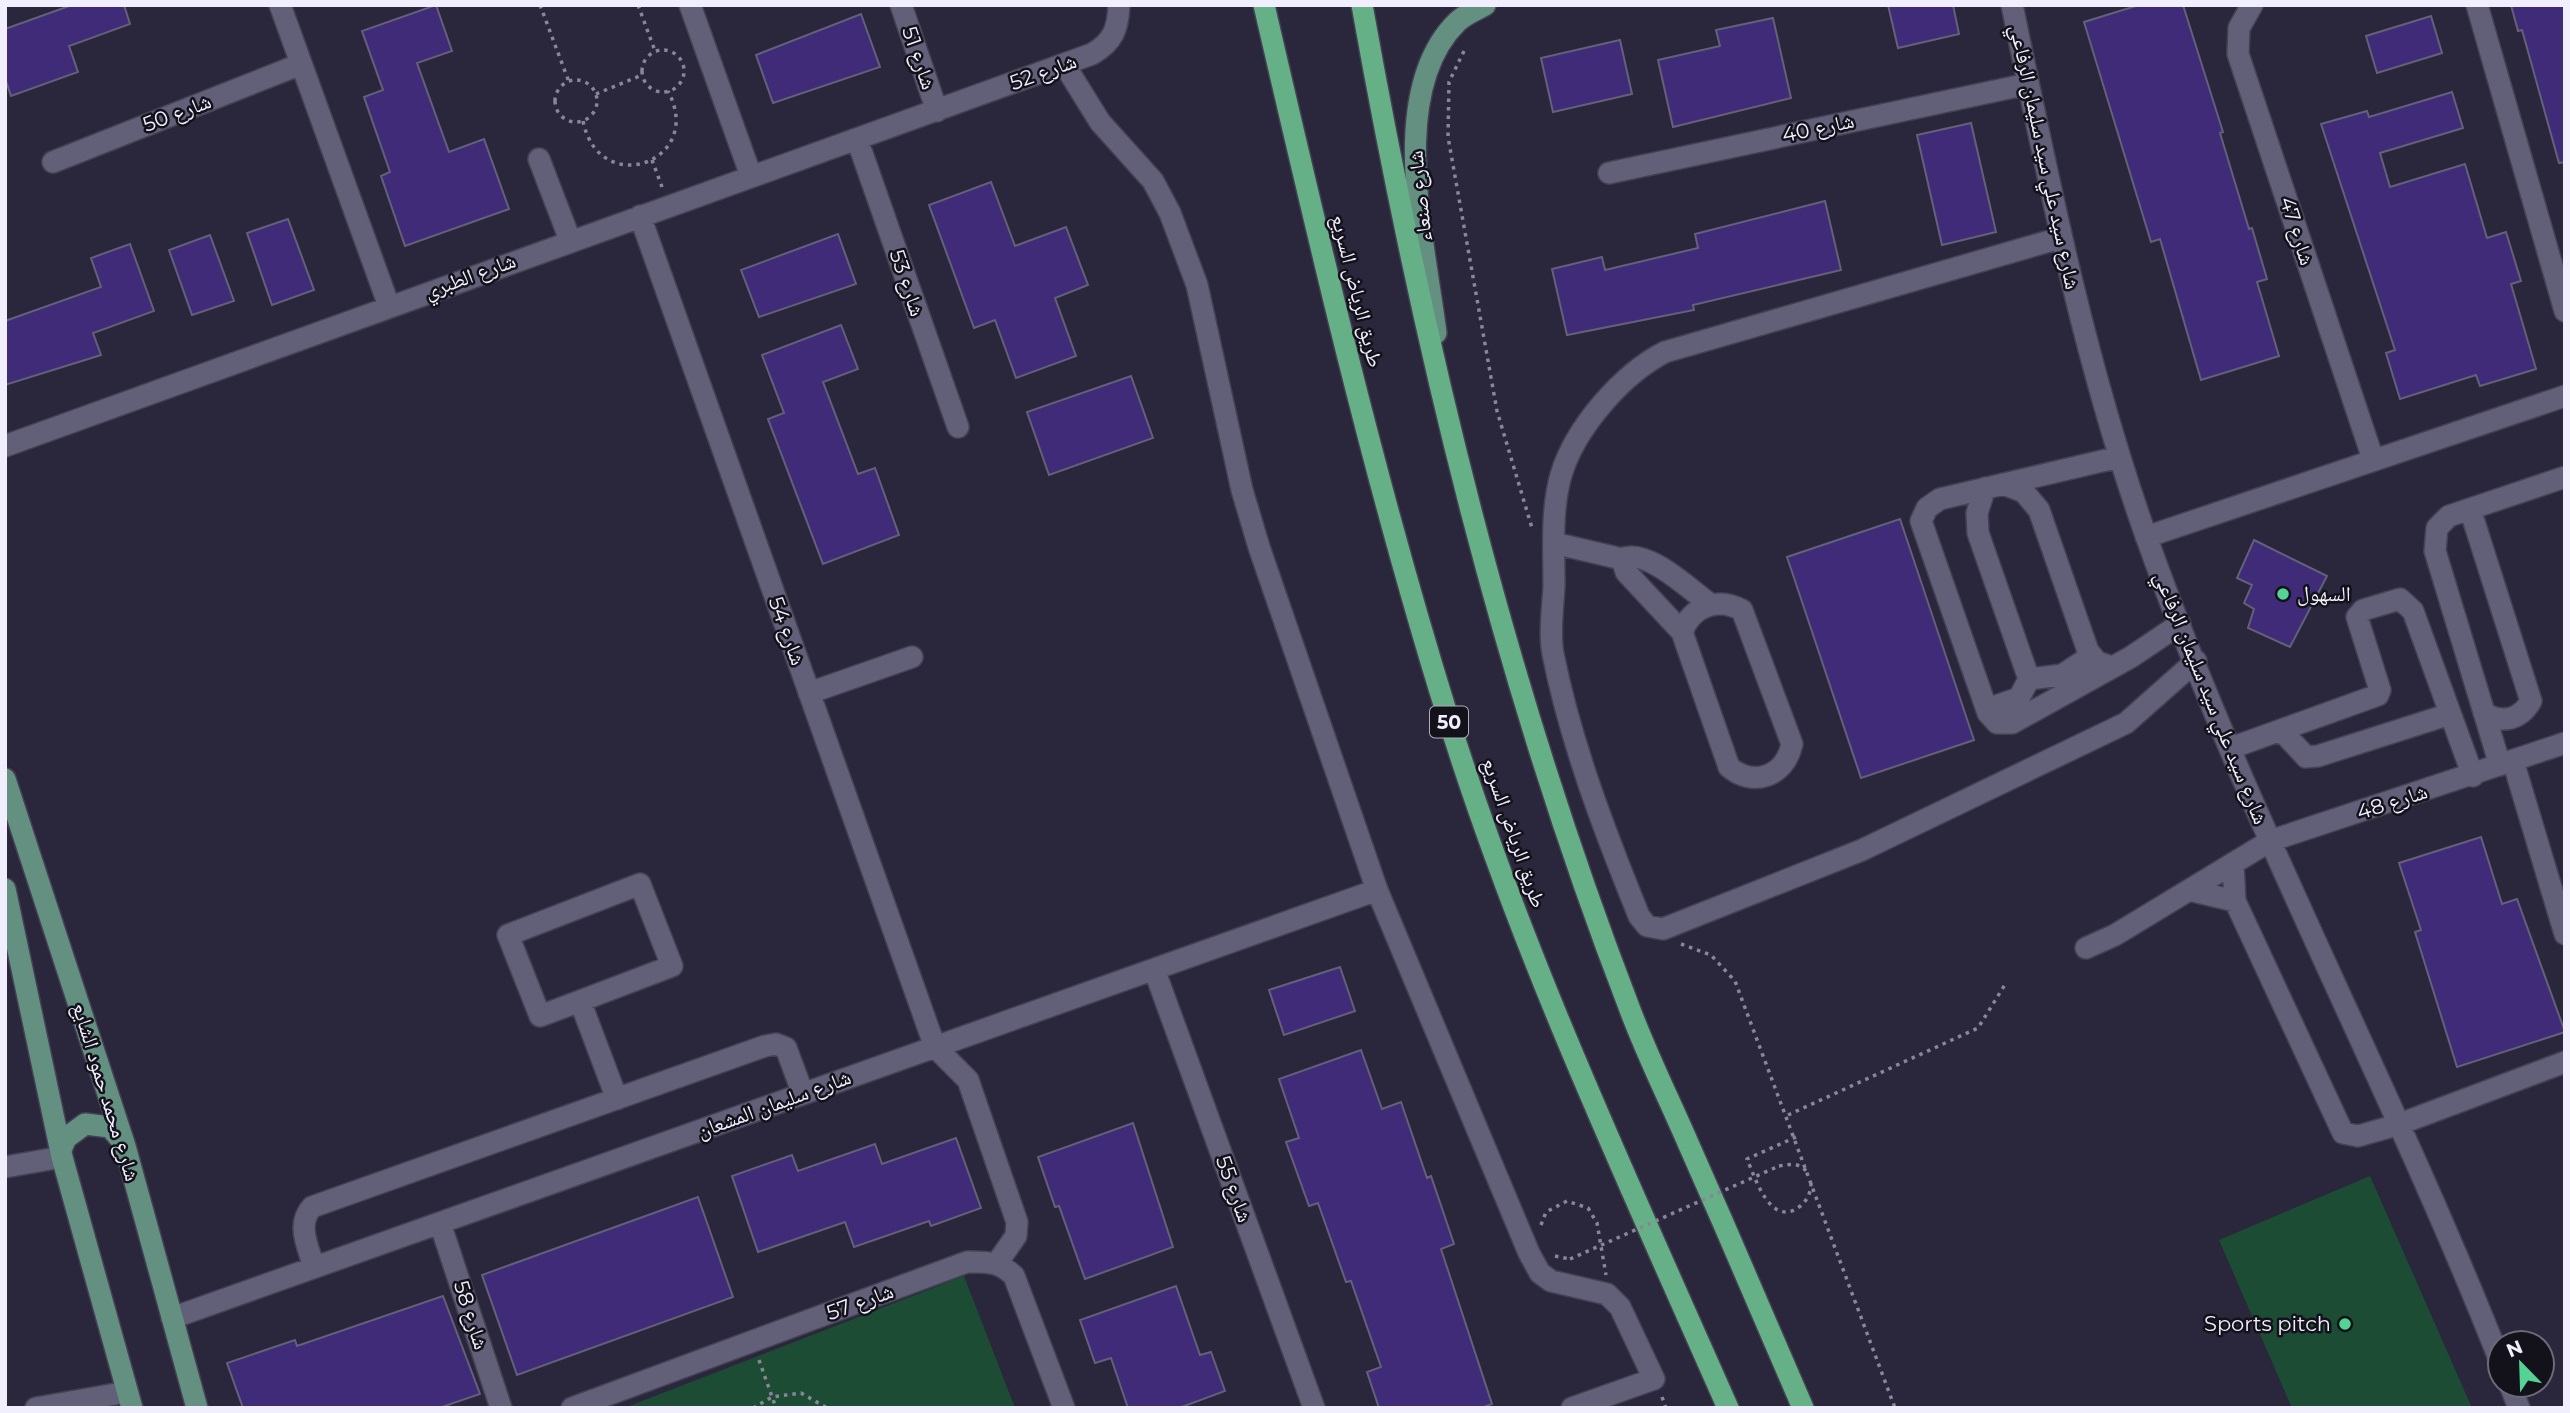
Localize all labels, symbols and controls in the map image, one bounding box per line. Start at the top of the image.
street label: شارع سيد علي سيد سليمان الرفاعي [2001,22,2086,293]
street label: شارع 51 [896,23,942,93]
street label: شارع 52 [1006,48,1080,96]
street label: شارع 50 [139,88,215,138]
street label: شارع 40 [1779,108,1857,148]
street label: شارع صنعاء [1402,149,1438,243]
street label: شارع 47 [2274,193,2320,269]
street label: طريق الرياض السريع [1325,212,1389,370]
street label: شارع 53 [883,246,931,320]
street label: شارع الطبري [421,247,521,308]
street label: شارع سيد علي سيد سليمان الرفاعي [2145,568,2274,829]
place label: السهول [2297,581,2351,606]
marker: السهول [2275,586,2291,602]
street label: شارع 54 [763,593,811,669]
road number: 50 [1430,706,1468,737]
street label: طريق الرياض السريع [1476,755,1552,911]
street label: شارع 48 [2353,778,2431,826]
street label: شارع محمد حمود الشايع [67,1000,145,1184]
street label: شارع سليمان المشعان [693,1064,855,1144]
street label: شارع 55 [1210,1152,1258,1226]
street label: شارع 58 [448,1277,494,1353]
street label: شارع 57 [823,1278,897,1326]
place label: Sports pitch [2204,1311,2331,1336]
marker: Sports pitch [2337,1316,2353,1332]
north arrow [2486,1329,2556,1399]
text: N [2503,1335,2526,1362]

